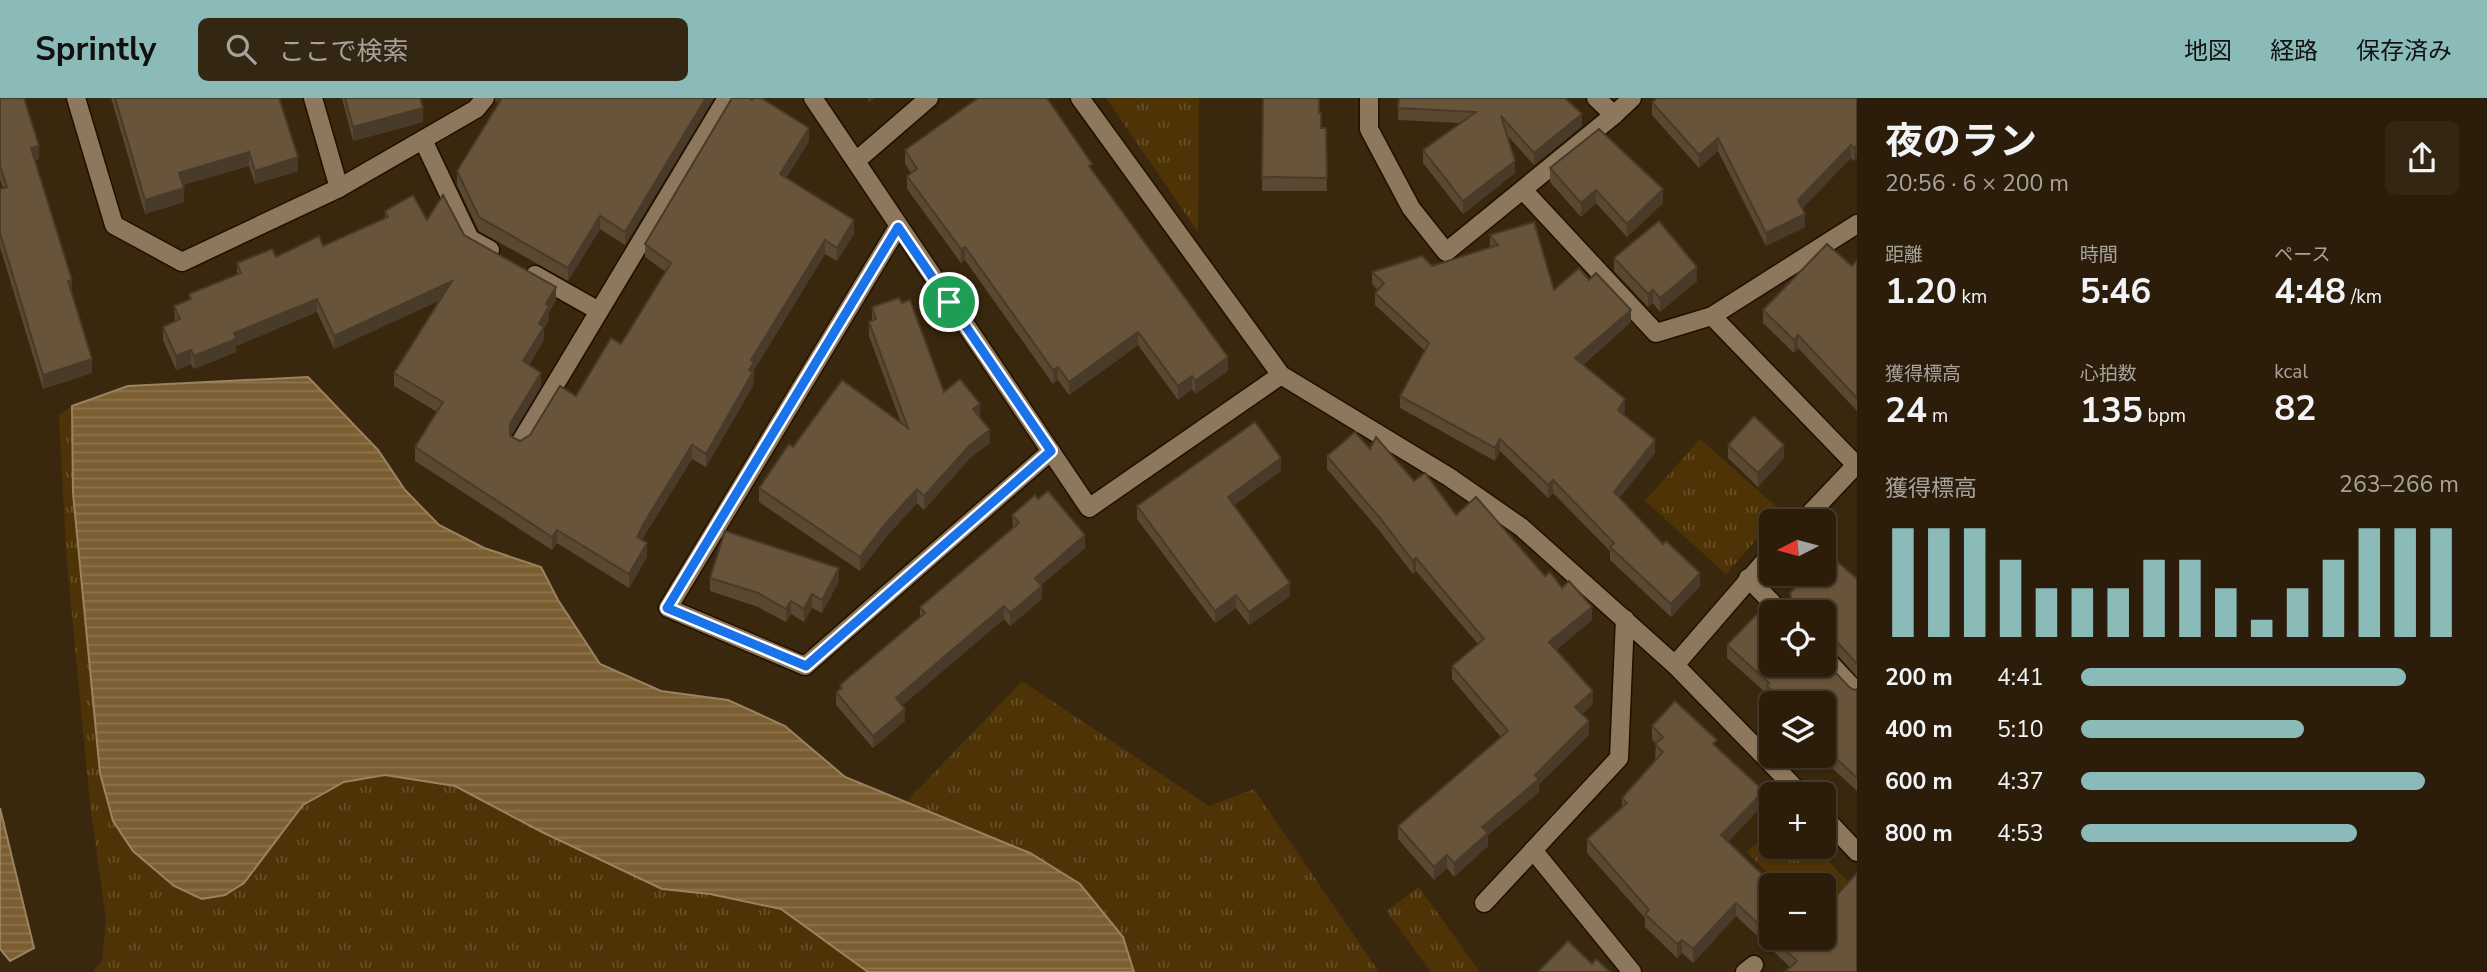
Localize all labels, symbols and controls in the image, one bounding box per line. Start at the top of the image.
search box [198,18,688,81]
text: Sprintly [35,27,156,72]
icon: search [222,30,260,68]
text: ここで検索 [278,34,408,69]
text: 地図 [2184,35,2232,67]
text: 経路 [2270,35,2318,67]
text: 保存済み [2356,35,2452,67]
text: 夜のラン [1885,116,2037,167]
button: share [2385,121,2459,195]
text: 20:56 · 6 × 200 m [1885,168,2069,199]
text: 距離 [1885,242,1923,268]
text: 時間 [2080,242,2118,268]
text: ペース [2274,242,2330,268]
text: 1.20 [1885,268,1957,315]
text: 5:46 [2080,268,2151,315]
text: 4:48 [2274,268,2346,315]
pin [919,272,979,332]
icon: arrive [930,283,968,321]
text: km [1957,284,1987,310]
text: /km [2346,284,2382,310]
text: kcal [2274,359,2308,385]
text: 獲得標高 [1885,361,1961,387]
text: 心拍数 [2080,361,2137,387]
text: 82 [2274,385,2316,432]
text: 24 [1885,387,1927,434]
text: 135 [2080,387,2143,434]
text: m [1927,403,1948,429]
text: bpm [2143,403,2186,429]
text: 263–266 m [2339,469,2459,500]
text: 獲得標高 [1885,473,1977,504]
north arrow [1759,509,1836,586]
map controls [1759,509,1836,950]
button: locate [1759,600,1836,677]
text: 200 m [1885,662,1953,693]
text: 4:41 [1997,662,2044,693]
button: layers [1759,691,1836,768]
text: 400 m [1885,714,1953,745]
text: 5:10 [1997,714,2044,745]
text: 600 m [1885,766,1953,797]
text: 4:37 [1997,766,2044,797]
button: + [1759,782,1836,859]
text: 800 m [1885,818,1953,849]
text: 4:53 [1997,818,2044,849]
button: − [1759,873,1836,950]

